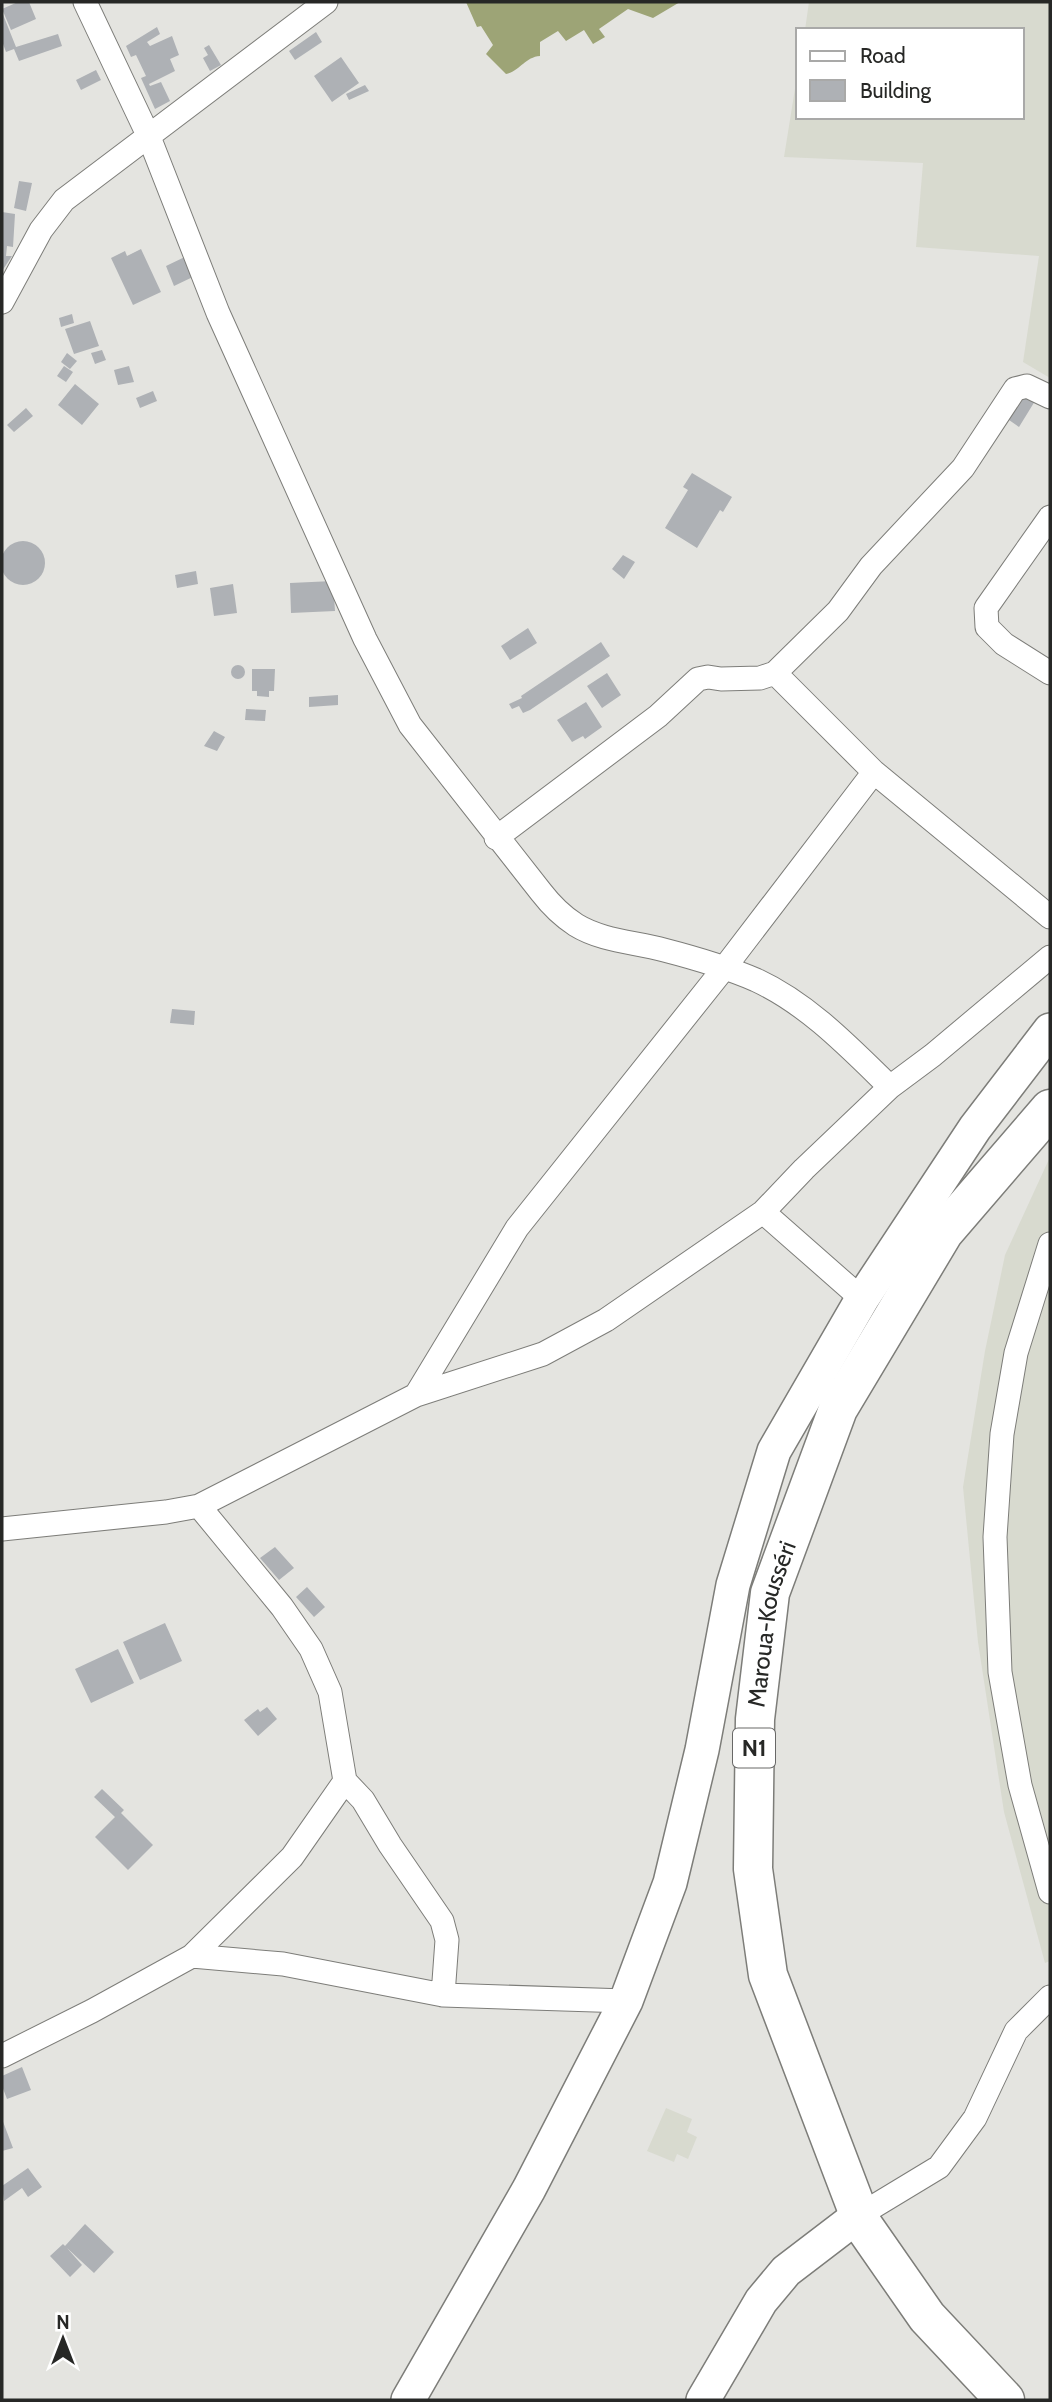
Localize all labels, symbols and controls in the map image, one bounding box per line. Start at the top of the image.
legend [796,28,1024,119]
text: Road [860,43,906,68]
text: Building [860,78,932,103]
street label: Maroua-Kousséri [742,1537,802,1709]
road number: N1 [733,1728,775,1768]
north arrow [28,2304,98,2374]
text: N [56,2311,70,2334]

